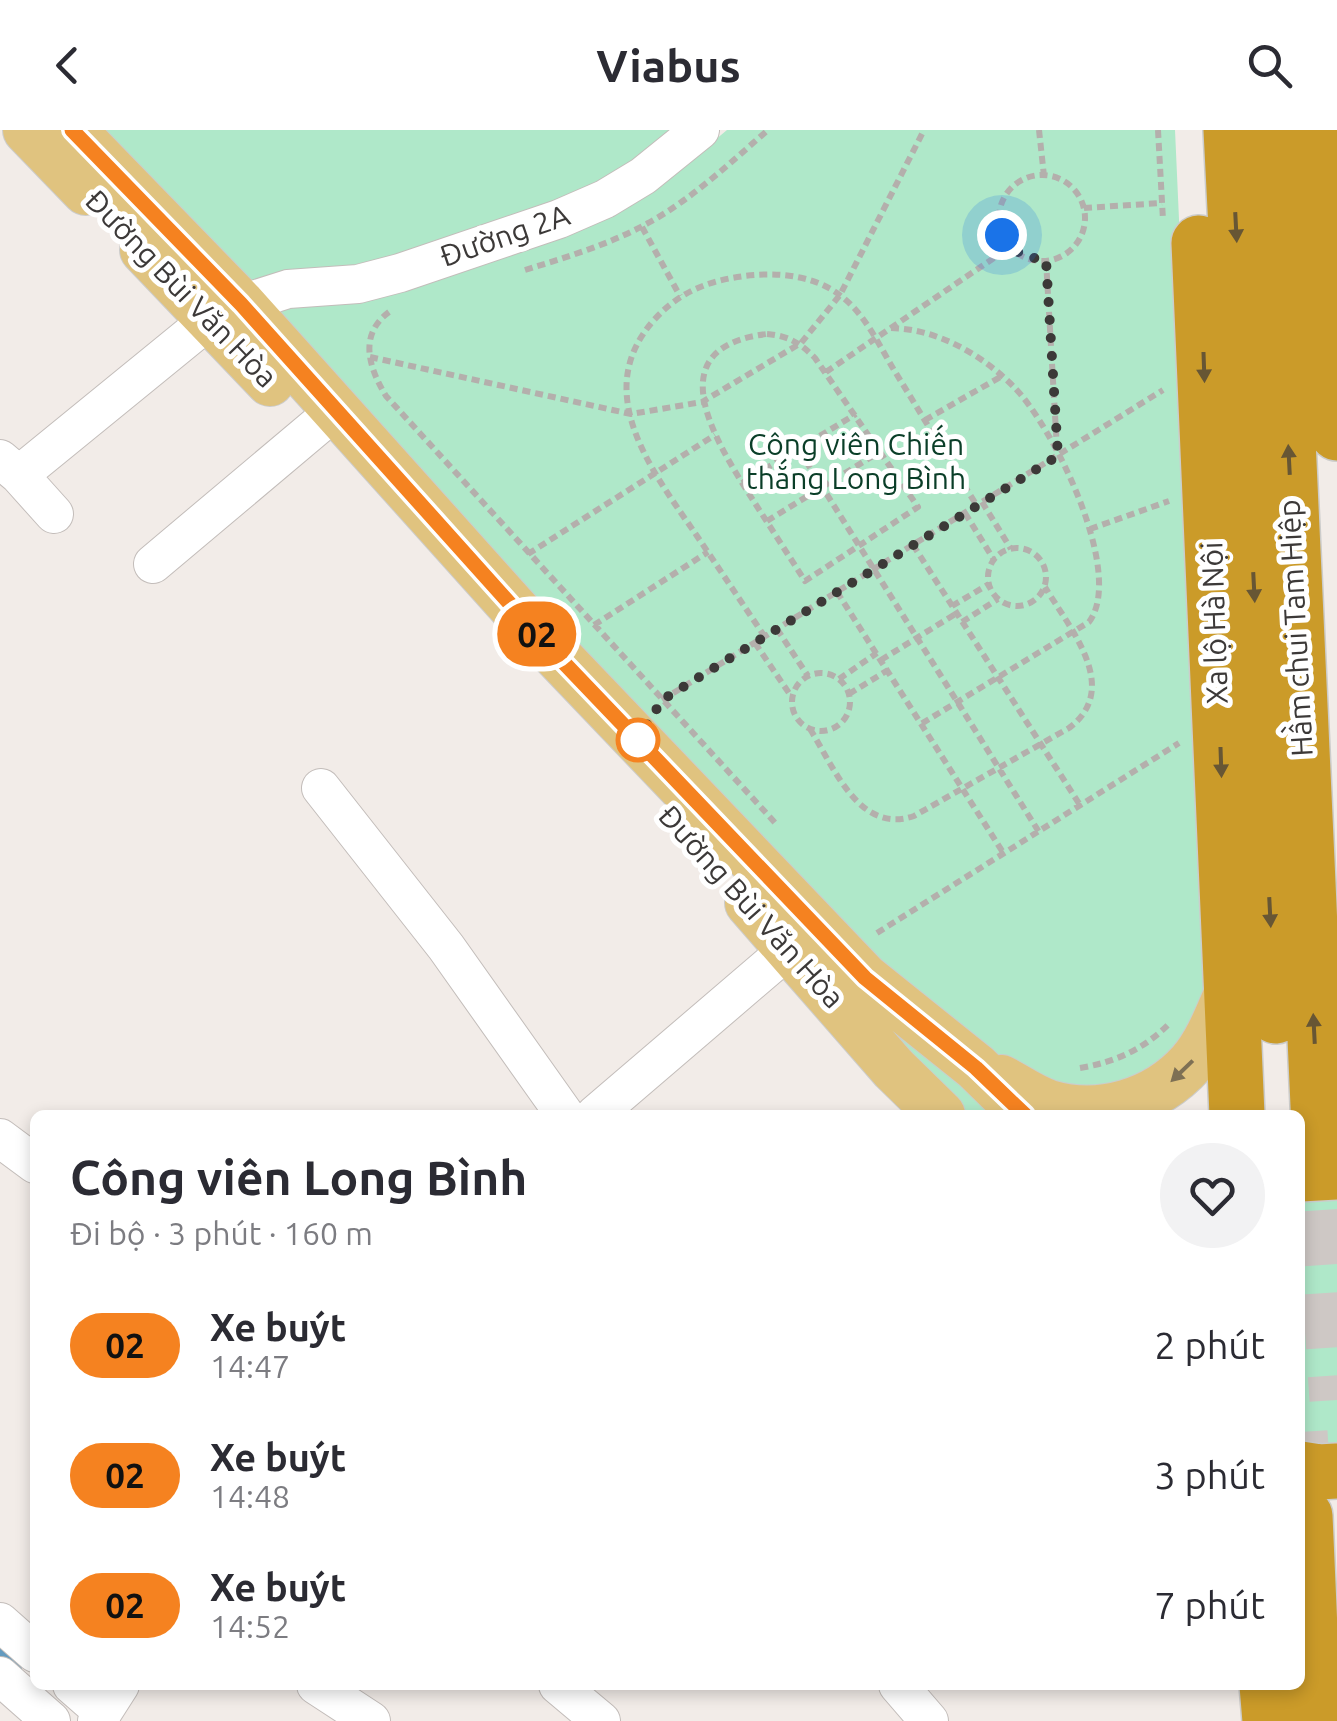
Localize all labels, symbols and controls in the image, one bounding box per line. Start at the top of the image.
icon: back [40,38,95,93]
icon: search [1242,38,1297,93]
text: Viabus [596,40,741,91]
street label: Đường Bùi Văn Hòa [79,183,284,394]
street label: Đường 2A [435,197,574,273]
your location [977,210,1027,260]
one-way arrow [1228,212,1244,244]
one-way arrow [1196,352,1212,384]
park label: Công viên Chiến thắng Long Bình [746,424,966,495]
one-way arrow [1281,443,1297,475]
street label: Hầm chui Tam Hiệp [1268,499,1319,758]
street label: Xa lộ Hà Nội [1194,541,1234,705]
one-way arrow [1246,571,1262,603]
line badge: 02 [492,602,582,666]
text: 02 [517,614,557,654]
unlabelled marker [617,719,659,761]
one-way arrow [1213,746,1229,778]
street label: Đường Bùi Văn Hòa [652,798,851,1014]
one-way arrow [1262,896,1278,928]
one-way arrow [1306,1013,1322,1045]
one-way arrow [1170,1059,1194,1082]
button: heart [1160,1143,1265,1248]
text: Công viên Long Bình [70,1150,527,1204]
text: Đi bộ · 3 phút · 160 m [70,1215,373,1251]
text: Xe buýt [210,1306,346,1348]
text: 2 phút [1154,1324,1265,1366]
text: 02 [105,1325,145,1365]
text: 14:47 [210,1348,290,1384]
text: Xe buýt [210,1436,346,1478]
text: 3 phút [1154,1454,1265,1496]
text: 02 [105,1455,145,1495]
text: 14:48 [210,1478,290,1514]
text: Xe buýt [210,1566,346,1608]
text: 7 phút [1154,1584,1265,1626]
text: 02 [105,1585,145,1625]
text: 14:52 [210,1608,290,1644]

